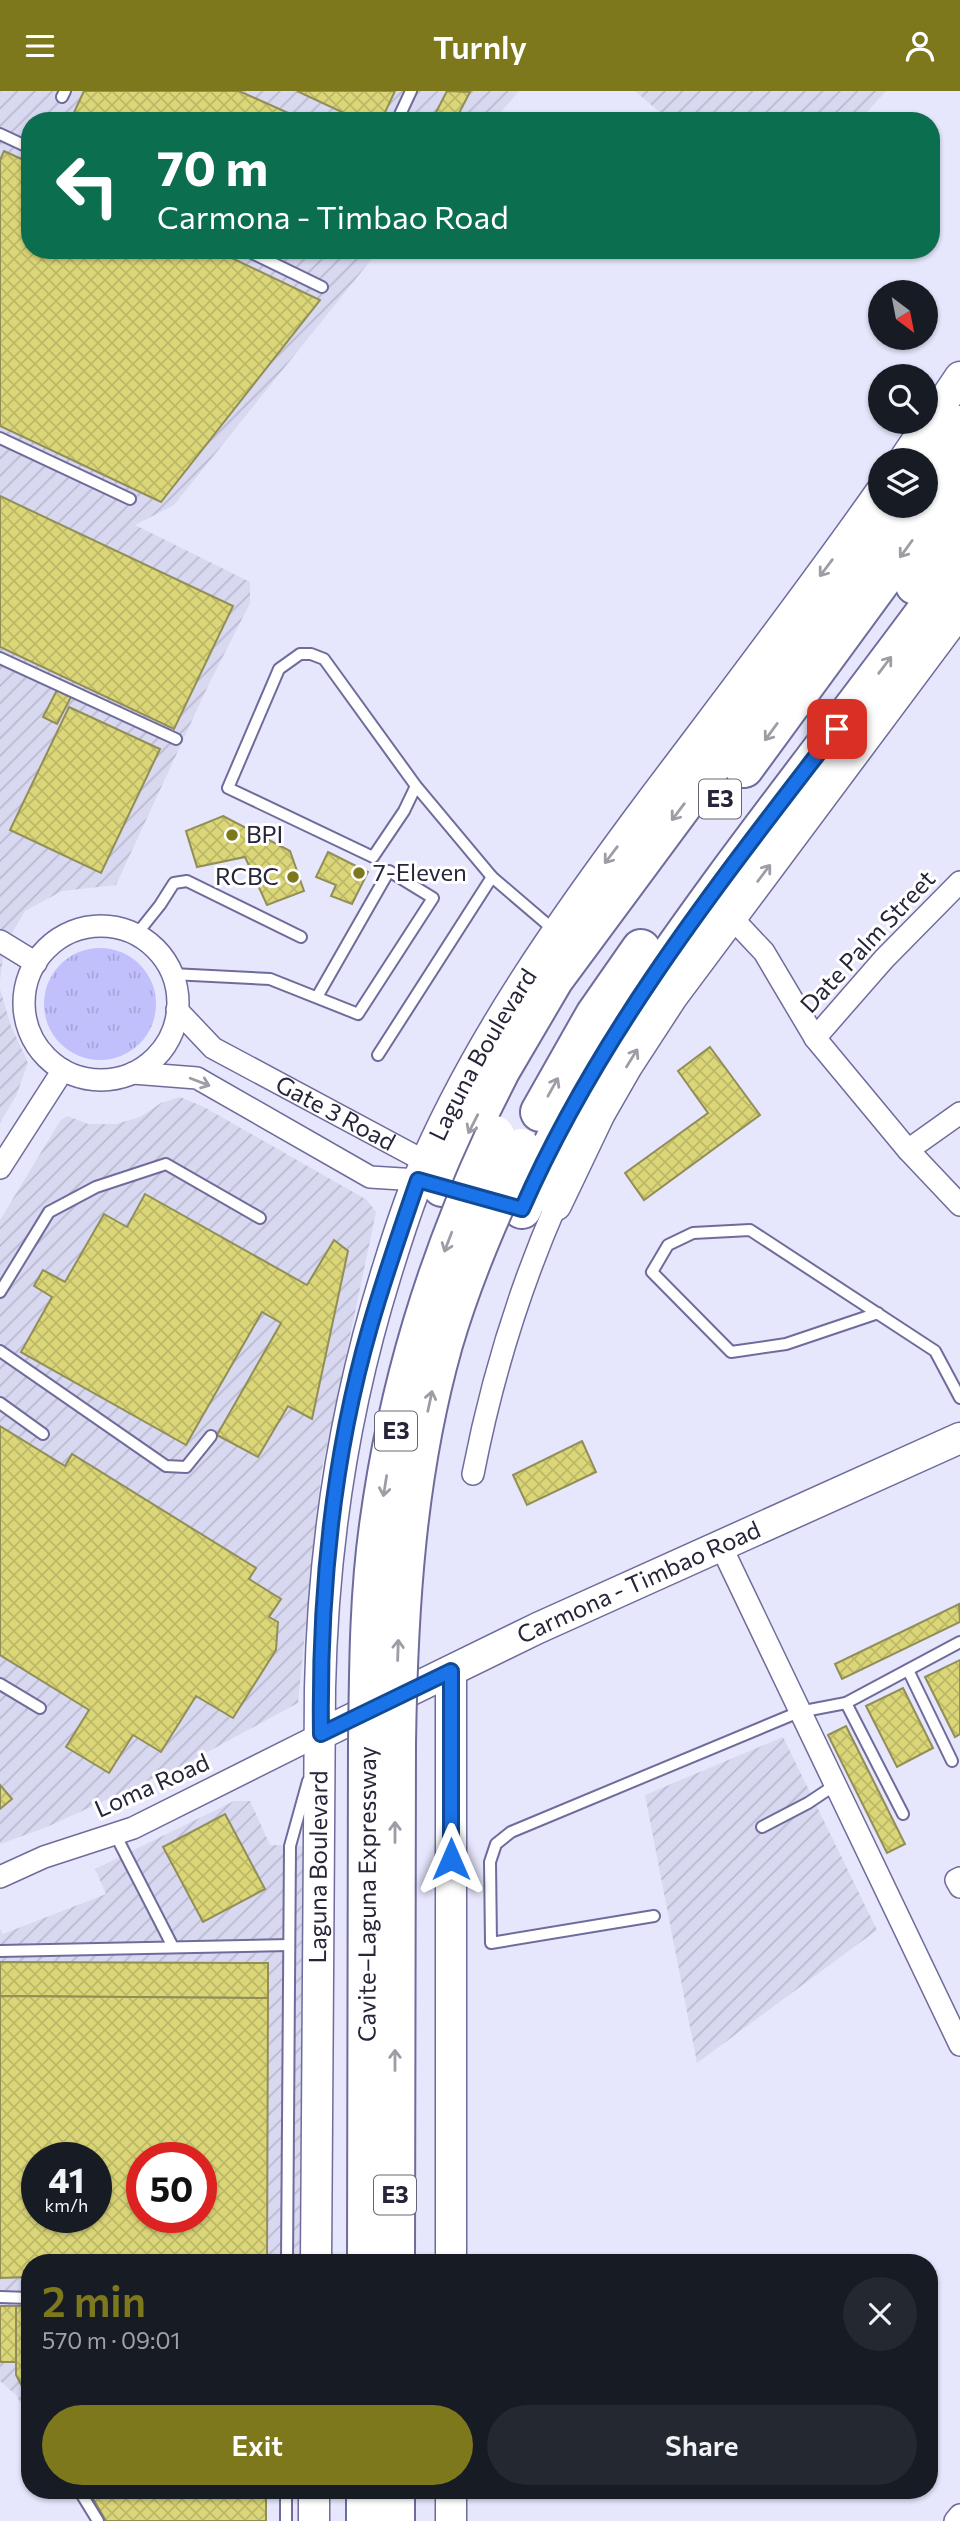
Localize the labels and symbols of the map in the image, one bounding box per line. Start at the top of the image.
north arrow [868,280,938,350]
one-way arrow [899,539,913,558]
one-way arrow [818,558,833,577]
one-way arrow [878,656,893,674]
pin [807,699,867,759]
one-way arrow [764,722,778,741]
road number: E3 [699,779,741,819]
one-way arrow [670,802,685,820]
place label: BPI [246,819,283,848]
marker: BPI [224,827,240,843]
one-way arrow [604,845,619,864]
place label: 7-Eleven [373,857,467,886]
place label: RCBC [215,861,279,890]
one-way arrow [756,863,771,882]
street label: Date Palm Street [793,864,940,1018]
marker: 7-Eleven [351,865,367,881]
marker: RCBC [285,869,301,885]
street label: Laguna Boulevard [422,963,542,1145]
one-way arrow [626,1048,640,1068]
street label: Gate 3 Road [271,1068,401,1156]
one-way arrow [189,1076,210,1089]
one-way arrow [547,1077,560,1098]
one-way arrow [465,1113,479,1134]
one-way arrow [441,1231,454,1253]
one-way arrow [423,1390,437,1413]
road number: E3 [375,1411,417,1450]
one-way arrow [378,1474,391,1497]
street label: Carmona - Timbao Road [512,1514,764,1649]
one-way arrow [391,1639,404,1662]
street label: Cavite–Laguna Expressway [351,1746,381,2042]
street label: Loma Road [90,1747,213,1823]
street label: Laguna Boulevard [302,1770,332,1964]
one-way arrow [388,1821,402,1844]
position arrow [414,1822,488,1896]
one-way arrow [388,2049,402,2072]
speed limit sign: 50 [126,2142,217,2233]
road number: E3 [374,2175,416,2215]

